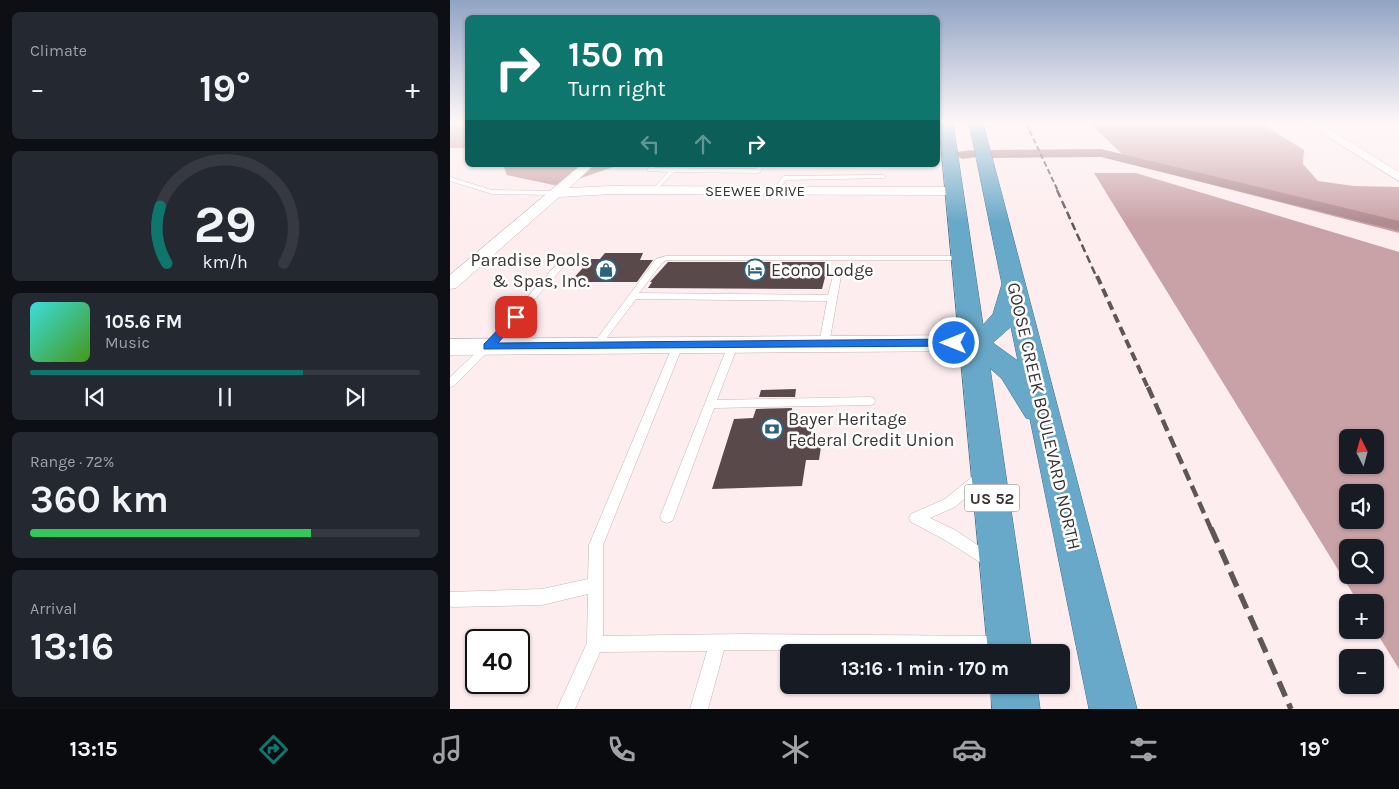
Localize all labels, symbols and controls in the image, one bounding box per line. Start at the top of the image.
text: 150 m [568,34,665,75]
icon: right [485,35,550,100]
text: Climate [30,41,87,60]
text: 19° [199,66,251,111]
text: − [30,72,45,105]
text: + [405,72,420,105]
text: Turn right [568,76,666,102]
icon: left [636,130,664,158]
icon: ahead [689,130,717,158]
icon: right [742,130,770,158]
street label: SEEWEE DRIVE [705,182,805,200]
text: 29 [193,194,257,255]
place label: Paradise Pools & Spas, Inc. [471,249,590,292]
text: km/h [202,252,248,273]
shop icon: Paradise Pools & Spas, Inc. [594,258,618,282]
hotel icon: Econo Lodge [743,258,767,282]
place label: Econo Lodge [771,259,874,281]
street label: GOOSE CREEK BOULEVARD NORTH [1002,280,1086,552]
pin [495,296,537,338]
icon: arrive [502,303,530,331]
text: 105.6 FM [105,311,182,333]
position arrow [927,316,979,368]
text: Music [105,333,150,352]
icon: previous [81,383,109,411]
icon: pause [211,383,239,411]
icon: next [341,383,369,411]
place label: Bayer Heritage Federal Credit Union [788,408,954,451]
bank icon: Bayer Heritage Federal Credit Union [760,417,784,441]
north arrow [1339,429,1384,474]
map controls [1339,429,1384,694]
text: Range · 72% [30,452,114,471]
text: 360 km [30,477,169,522]
road number: US 52 [964,484,1020,512]
button: sound [1339,484,1384,529]
button: search [1339,539,1384,584]
button: + [1339,594,1384,639]
text: Arrival [30,599,77,618]
text: 13:16 [30,624,114,669]
speed limit sign: 40 [465,629,530,694]
button: − [1339,649,1384,694]
text: 13:16 · 1 min · 170 m [841,658,1009,680]
icon: directions [256,732,291,767]
icon: music [430,732,465,767]
icon: phone [604,732,639,767]
icon: climate [778,732,813,767]
icon: car [952,732,987,767]
icon: filters [1126,732,1161,767]
text: 13:15 [69,736,118,762]
text: 19° [1300,736,1329,762]

